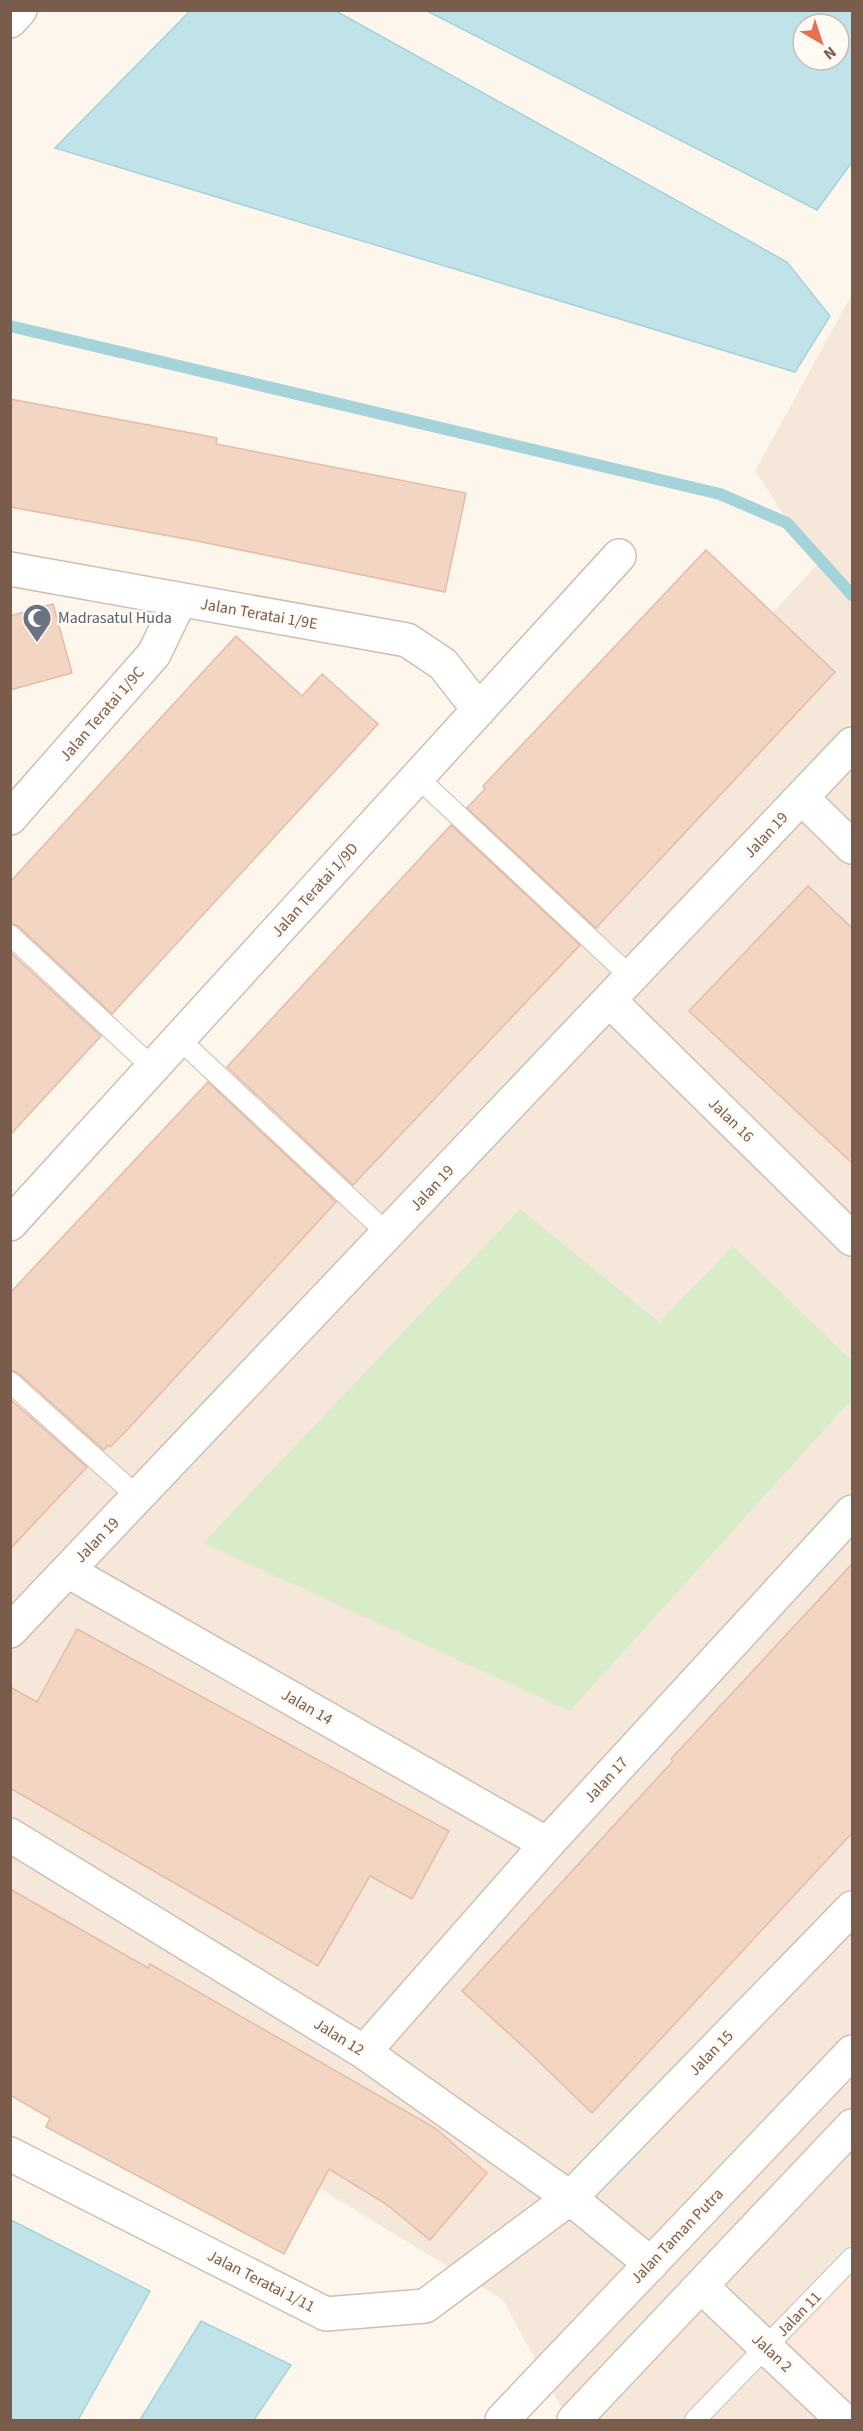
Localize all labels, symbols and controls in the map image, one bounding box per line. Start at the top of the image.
north arrow [791,12,851,72]
text: N [819,41,841,65]
street label: Jalan Teratai 1/9E [199,593,319,635]
mosque icon: Madrasatul Huda [21,602,53,644]
place label: Madrasatul Huda [58,607,172,629]
street label: Jalan Teratai 1/9C [55,662,149,766]
street label: Jalan 19 [739,807,793,863]
street label: Jalan Teratai 1/9D [267,838,363,942]
street label: Jalan 16 [703,1093,759,1147]
street label: Jalan 19 [405,1160,459,1216]
street label: Jalan 19 [70,1512,124,1568]
street label: Jalan 14 [277,1684,337,1730]
street label: Jalan 17 [579,1752,633,1808]
street label: Jalan 12 [310,2013,368,2061]
street label: Jalan 15 [684,2025,738,2081]
street label: Jalan Taman Putra [626,2183,728,2289]
street label: Jalan Teratai 1/11 [203,2244,319,2318]
street label: Jalan 11 [772,2286,826,2342]
street label: Jalan 2 [747,2329,797,2377]

